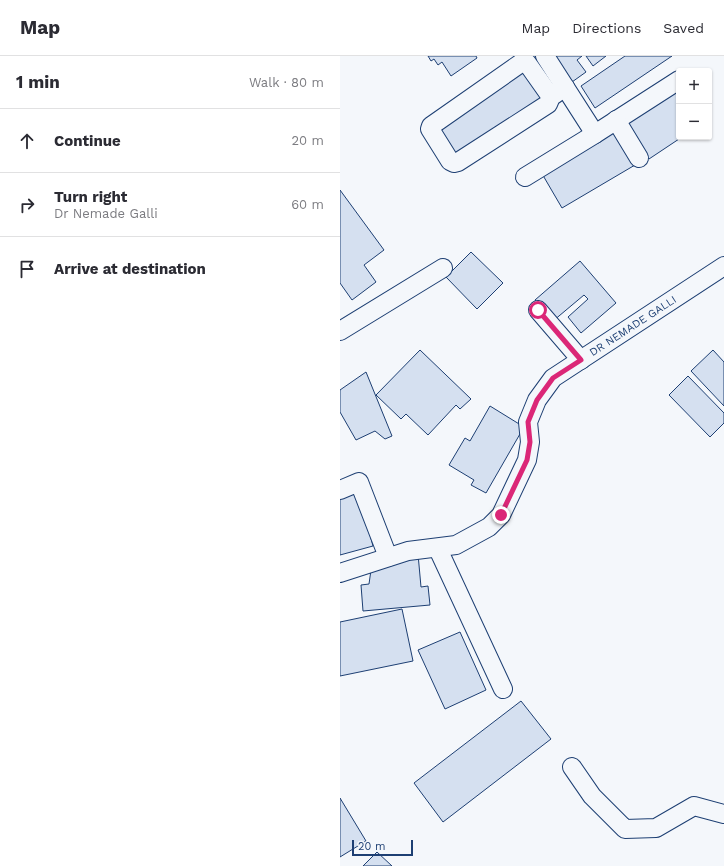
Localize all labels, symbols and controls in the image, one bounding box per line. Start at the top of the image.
text: Map [20,16,60,39]
text: Map [522,20,550,36]
text: Directions [572,20,641,36]
text: Saved [663,20,704,36]
map controls [676,68,712,140]
button: + [676,68,712,104]
text: 1 min [16,72,60,92]
text: Walk · 80 m [249,75,324,90]
button: − [676,104,712,140]
icon: ahead [16,130,38,152]
text: Continue [54,132,121,150]
text: 20 m [292,133,324,148]
text: Turn right [54,188,127,206]
icon: right [16,194,38,216]
text: 60 m [291,197,324,212]
text: Dr Nemade Galli [54,206,158,221]
icon: arrive [16,258,38,280]
text: Arrive at destination [54,260,206,278]
street label: DR NEMADE GALLI [587,293,679,359]
route start [529,301,547,319]
route end [492,506,510,524]
scale bar [352,838,413,857]
text: 20 m [358,840,386,853]

